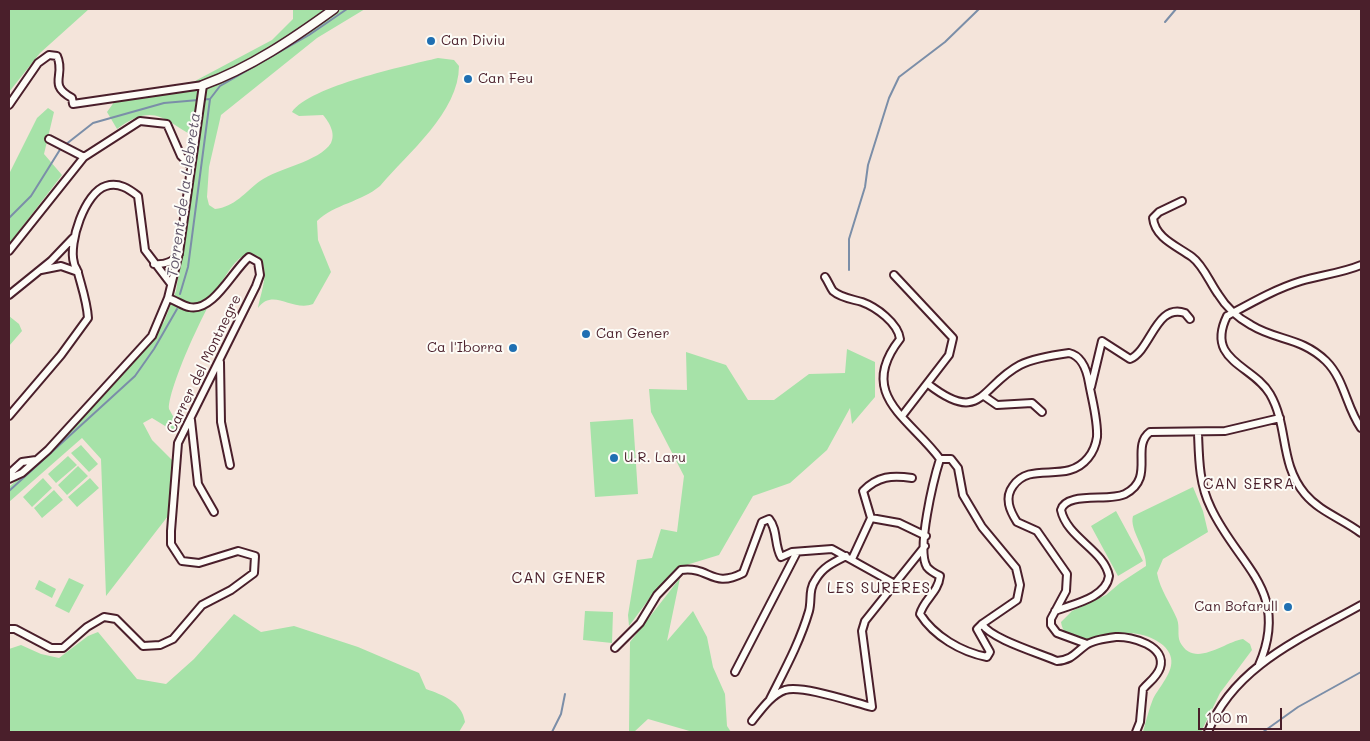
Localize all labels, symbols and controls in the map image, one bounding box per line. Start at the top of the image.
place label: Can Diviu [441,33,505,49]
marker: Can Diviu [425,35,437,47]
place label: Can Feu [478,71,533,87]
marker: Can Feu [462,73,474,85]
water label: Torrent de la Llebreta [164,112,204,278]
street label: Carrer del Montnegre [163,292,245,436]
place label: Can Gener [596,326,669,342]
marker: Can Gener [580,328,592,340]
place label: Ca l'Iborra [427,340,503,356]
marker: Ca l'Iborra [507,342,519,354]
place label: U.R. Laru [624,450,686,466]
marker: U.R. Laru [608,452,620,464]
district label: CAN SERRA [1202,475,1296,493]
district label: CAN GENER [510,569,608,587]
district label: LES SURERES [826,579,932,597]
place label: Can Bofarull [1194,599,1278,615]
marker: Can Bofarull [1282,601,1294,613]
scale bar [1200,698,1284,730]
text: 100 m [1206,707,1248,727]

